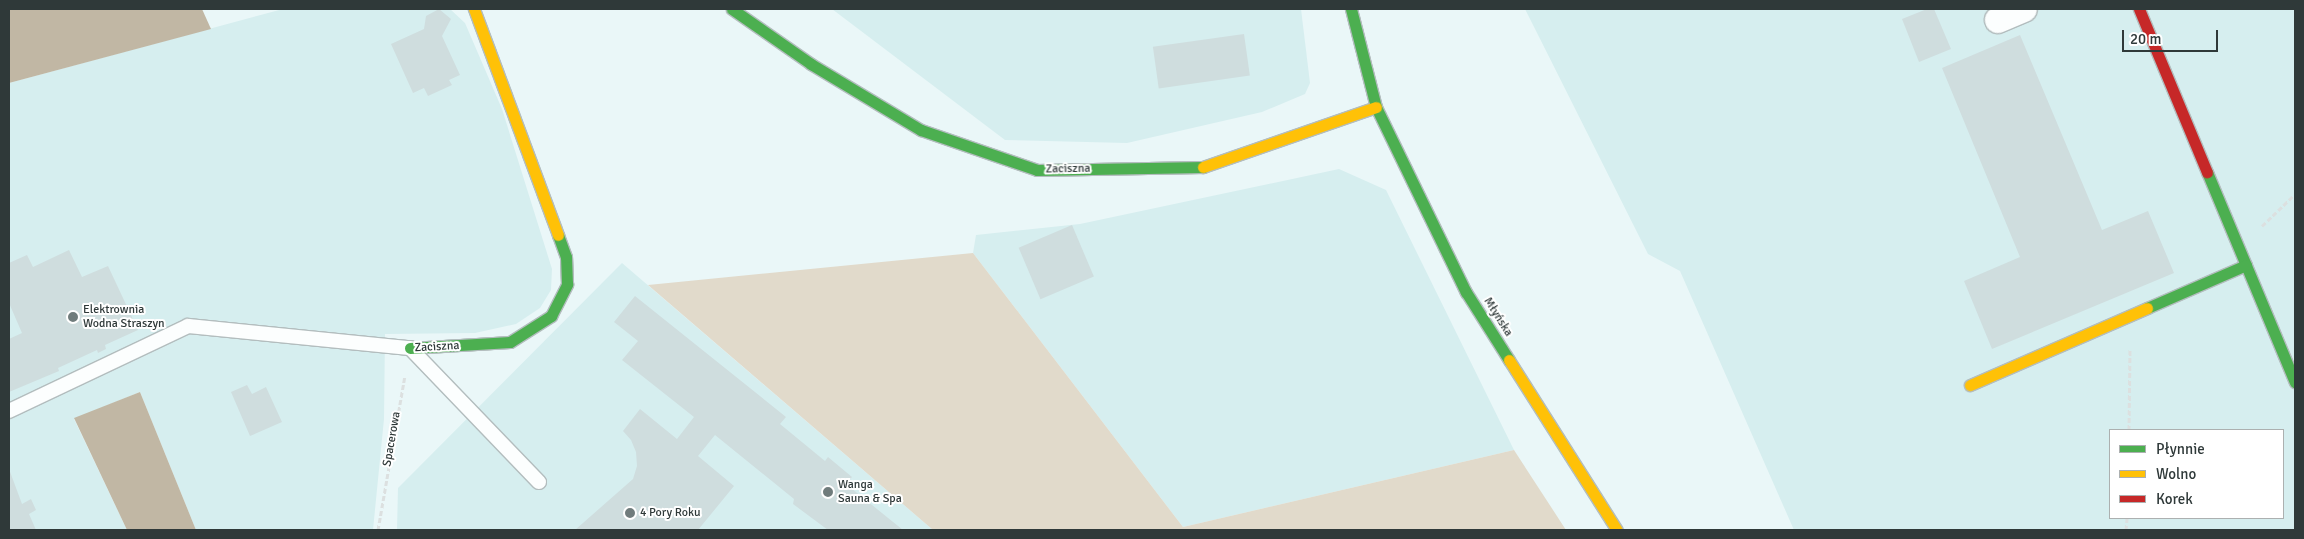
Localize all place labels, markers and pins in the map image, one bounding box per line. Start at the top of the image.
place label: Elektrownia Wodna Straszyn [83,303,165,331]
marker: Elektrownia Wodna Straszyn [67,311,79,323]
place label: Wanga Sauna & Spa [838,478,902,506]
marker: Wanga Sauna & Spa [822,486,834,498]
place label: 4 Pory Roku [640,506,700,520]
marker: 4 Pory Roku [624,507,636,519]

